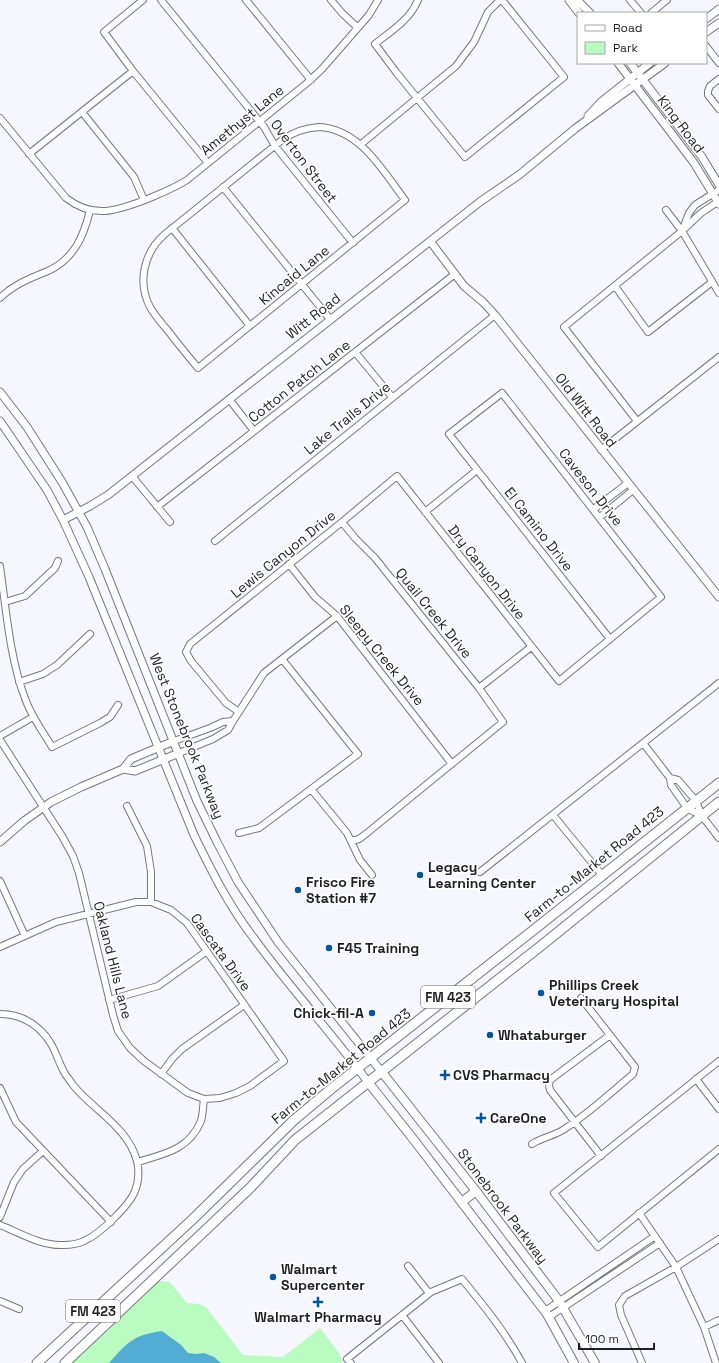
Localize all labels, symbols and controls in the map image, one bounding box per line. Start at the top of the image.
legend [577,12,707,64]
text: Road [613,20,642,36]
text: Park [613,40,638,56]
street label: Amethyst Lane [197,81,287,159]
street label: King Road [653,92,709,156]
street label: Overton Street [267,116,341,206]
street label: Kincaid Lane [255,241,333,309]
street label: Witt Road [282,289,344,343]
street label: Cotton Patch Lane [244,336,354,426]
street label: Old Witt Road [551,369,621,451]
street label: Lake Trails Drive [300,378,394,458]
street label: Caveson Drive [555,444,627,530]
street label: El Camino Drive [501,483,577,575]
street label: Lewis Canyon Drive [227,506,339,602]
street label: Dry Canyon Drive [444,521,530,623]
street label: Quail Creek Drive [392,564,476,662]
street label: Sleepy Creek Drive [336,601,428,709]
street label: West Stonebrook Parkway [145,651,229,821]
street label: Farm-to-Market Road 423 [521,802,667,926]
place label: Legacy Learning Center [428,858,536,892]
marker: Legacy Learning Center [415,870,425,880]
place label: Frisco Fire Station #7 [306,873,376,907]
marker: Frisco Fire Station #7 [293,885,303,895]
street label: Oakland Hills Lane [90,899,136,1021]
street label: Cascata Drive [187,910,255,994]
place label: F45 Training [337,939,419,957]
marker: F45 Training [324,943,334,953]
place label: Phillips Creek Veterinary Hospital [549,976,679,1010]
road number: FM 423 [421,986,475,1008]
marker: Phillips Creek Veterinary Hospital [536,988,546,998]
street label: Farm-to-Market Road 423 [268,1004,414,1128]
place label: Chick-fil-A [293,1004,364,1022]
marker: Chick-fil-A [367,1008,377,1018]
place label: Whataburger [498,1026,587,1044]
marker: Whataburger [485,1030,495,1040]
place label: CVS Pharmacy [453,1066,550,1084]
marker: CVS Pharmacy [440,1070,450,1080]
place label: CareOne [490,1109,547,1127]
marker: CareOne [475,1112,487,1124]
street label: Stonebrook Parkway [454,1145,552,1267]
place label: Walmart Supercenter [281,1260,365,1294]
marker: Walmart Supercenter [268,1272,278,1282]
marker: Walmart Pharmacy [313,1297,323,1307]
road number: FM 423 [66,1300,120,1322]
place label: Walmart Pharmacy [254,1308,382,1326]
scale bar [579,1325,654,1351]
text: 100 m [585,1331,619,1347]

